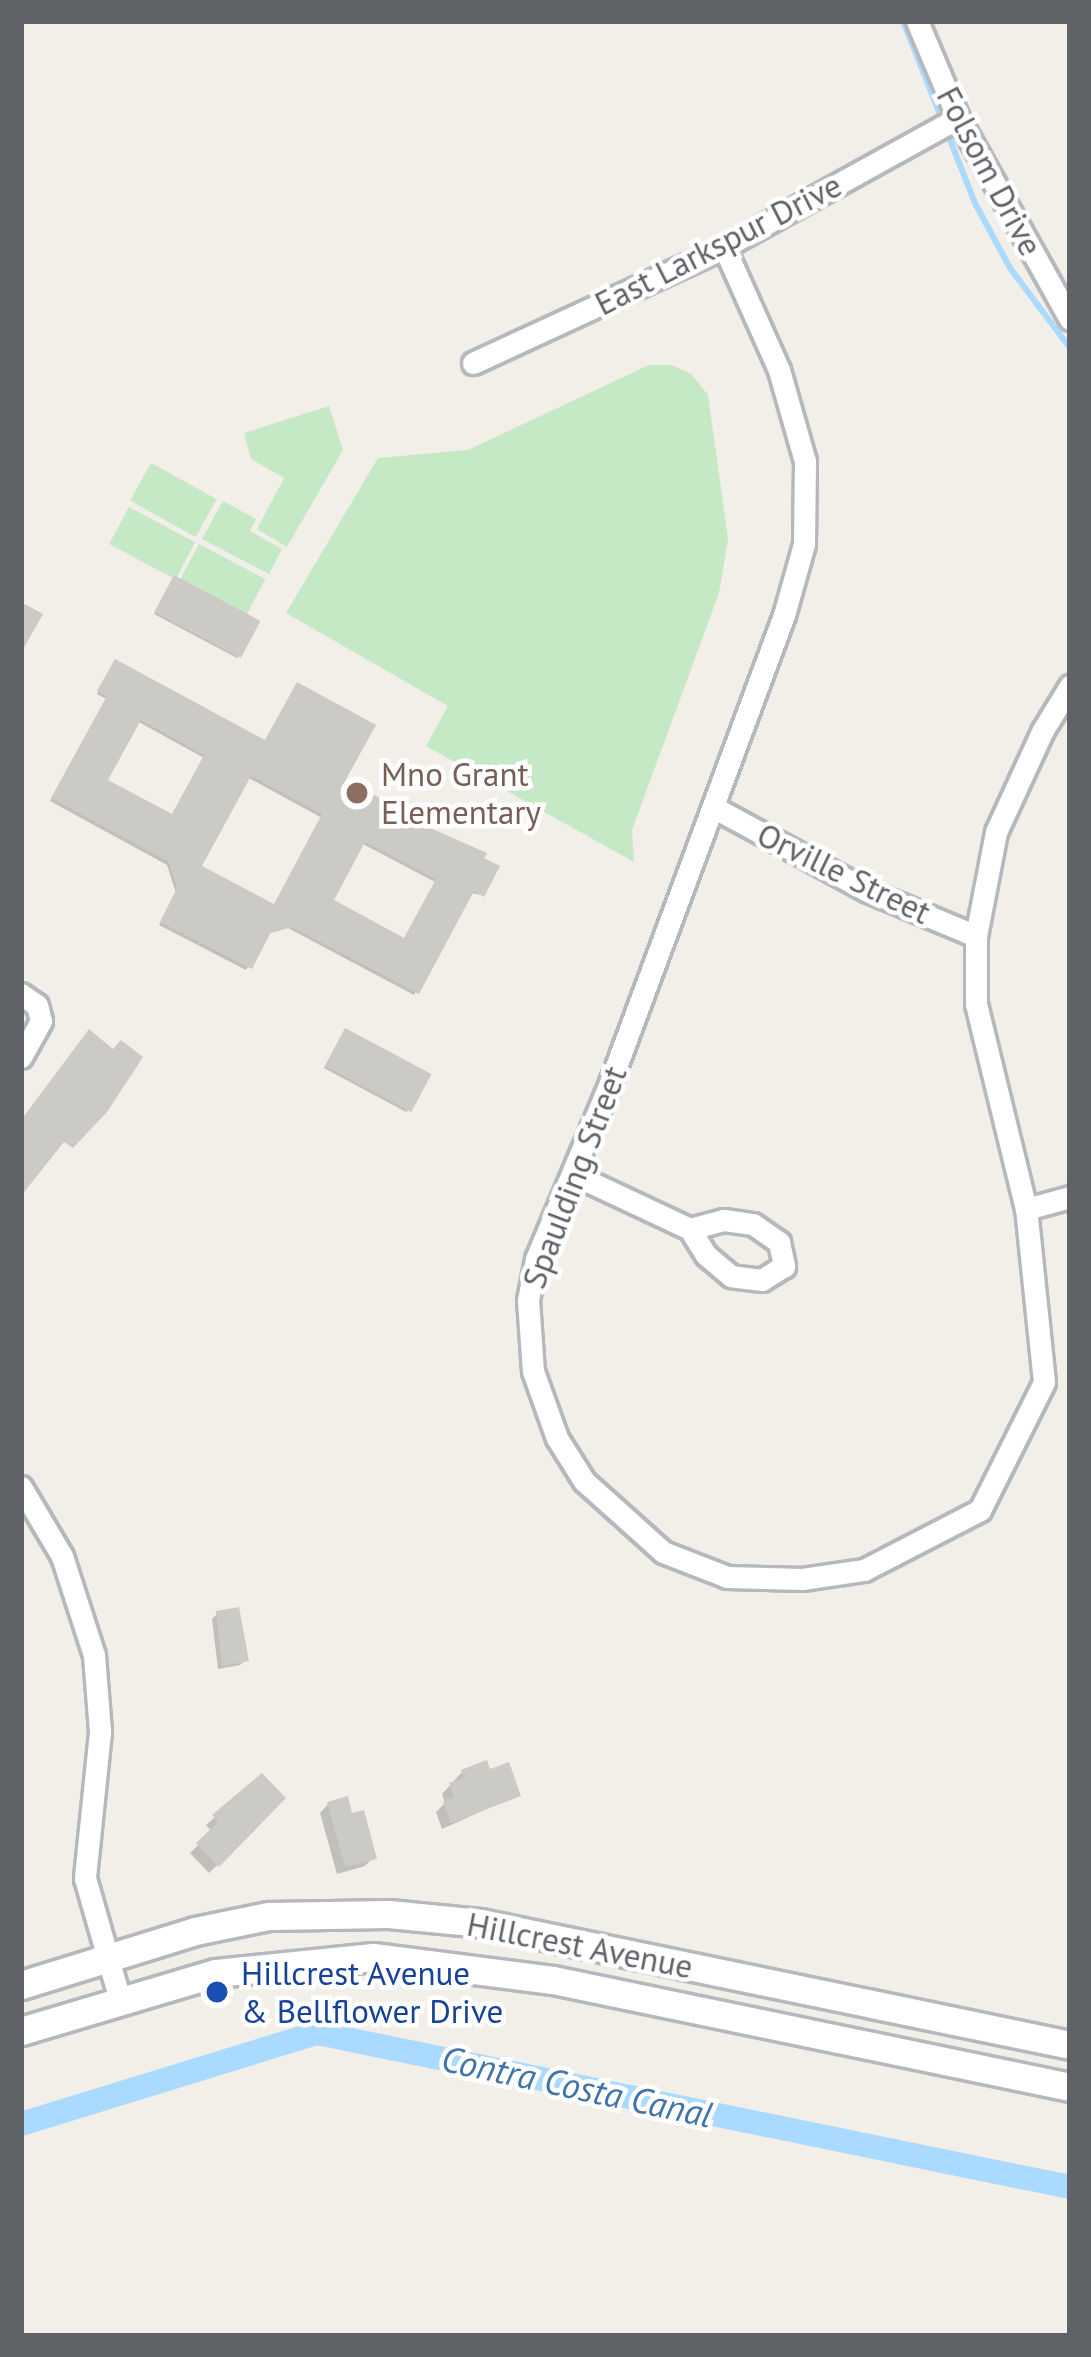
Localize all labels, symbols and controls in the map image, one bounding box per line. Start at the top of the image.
street label: Folsom Drive [929,80,1051,262]
street label: East Larkspur Drive [588,165,848,323]
place label: Mno Grant Elementary [381,754,541,832]
marker: Mno Grant Elementary [344,780,370,806]
street label: Orville Street [751,814,937,932]
street label: Spaulding Street [513,1060,635,1294]
street label: Hillcrest Avenue [463,1904,697,1986]
place label: Hillcrest Avenue & Bellflower Drive [241,1953,503,2031]
marker: Hillcrest Avenue & Bellflower Drive [204,1979,230,2005]
water label: Contra Costa Canal [438,2036,716,2136]

